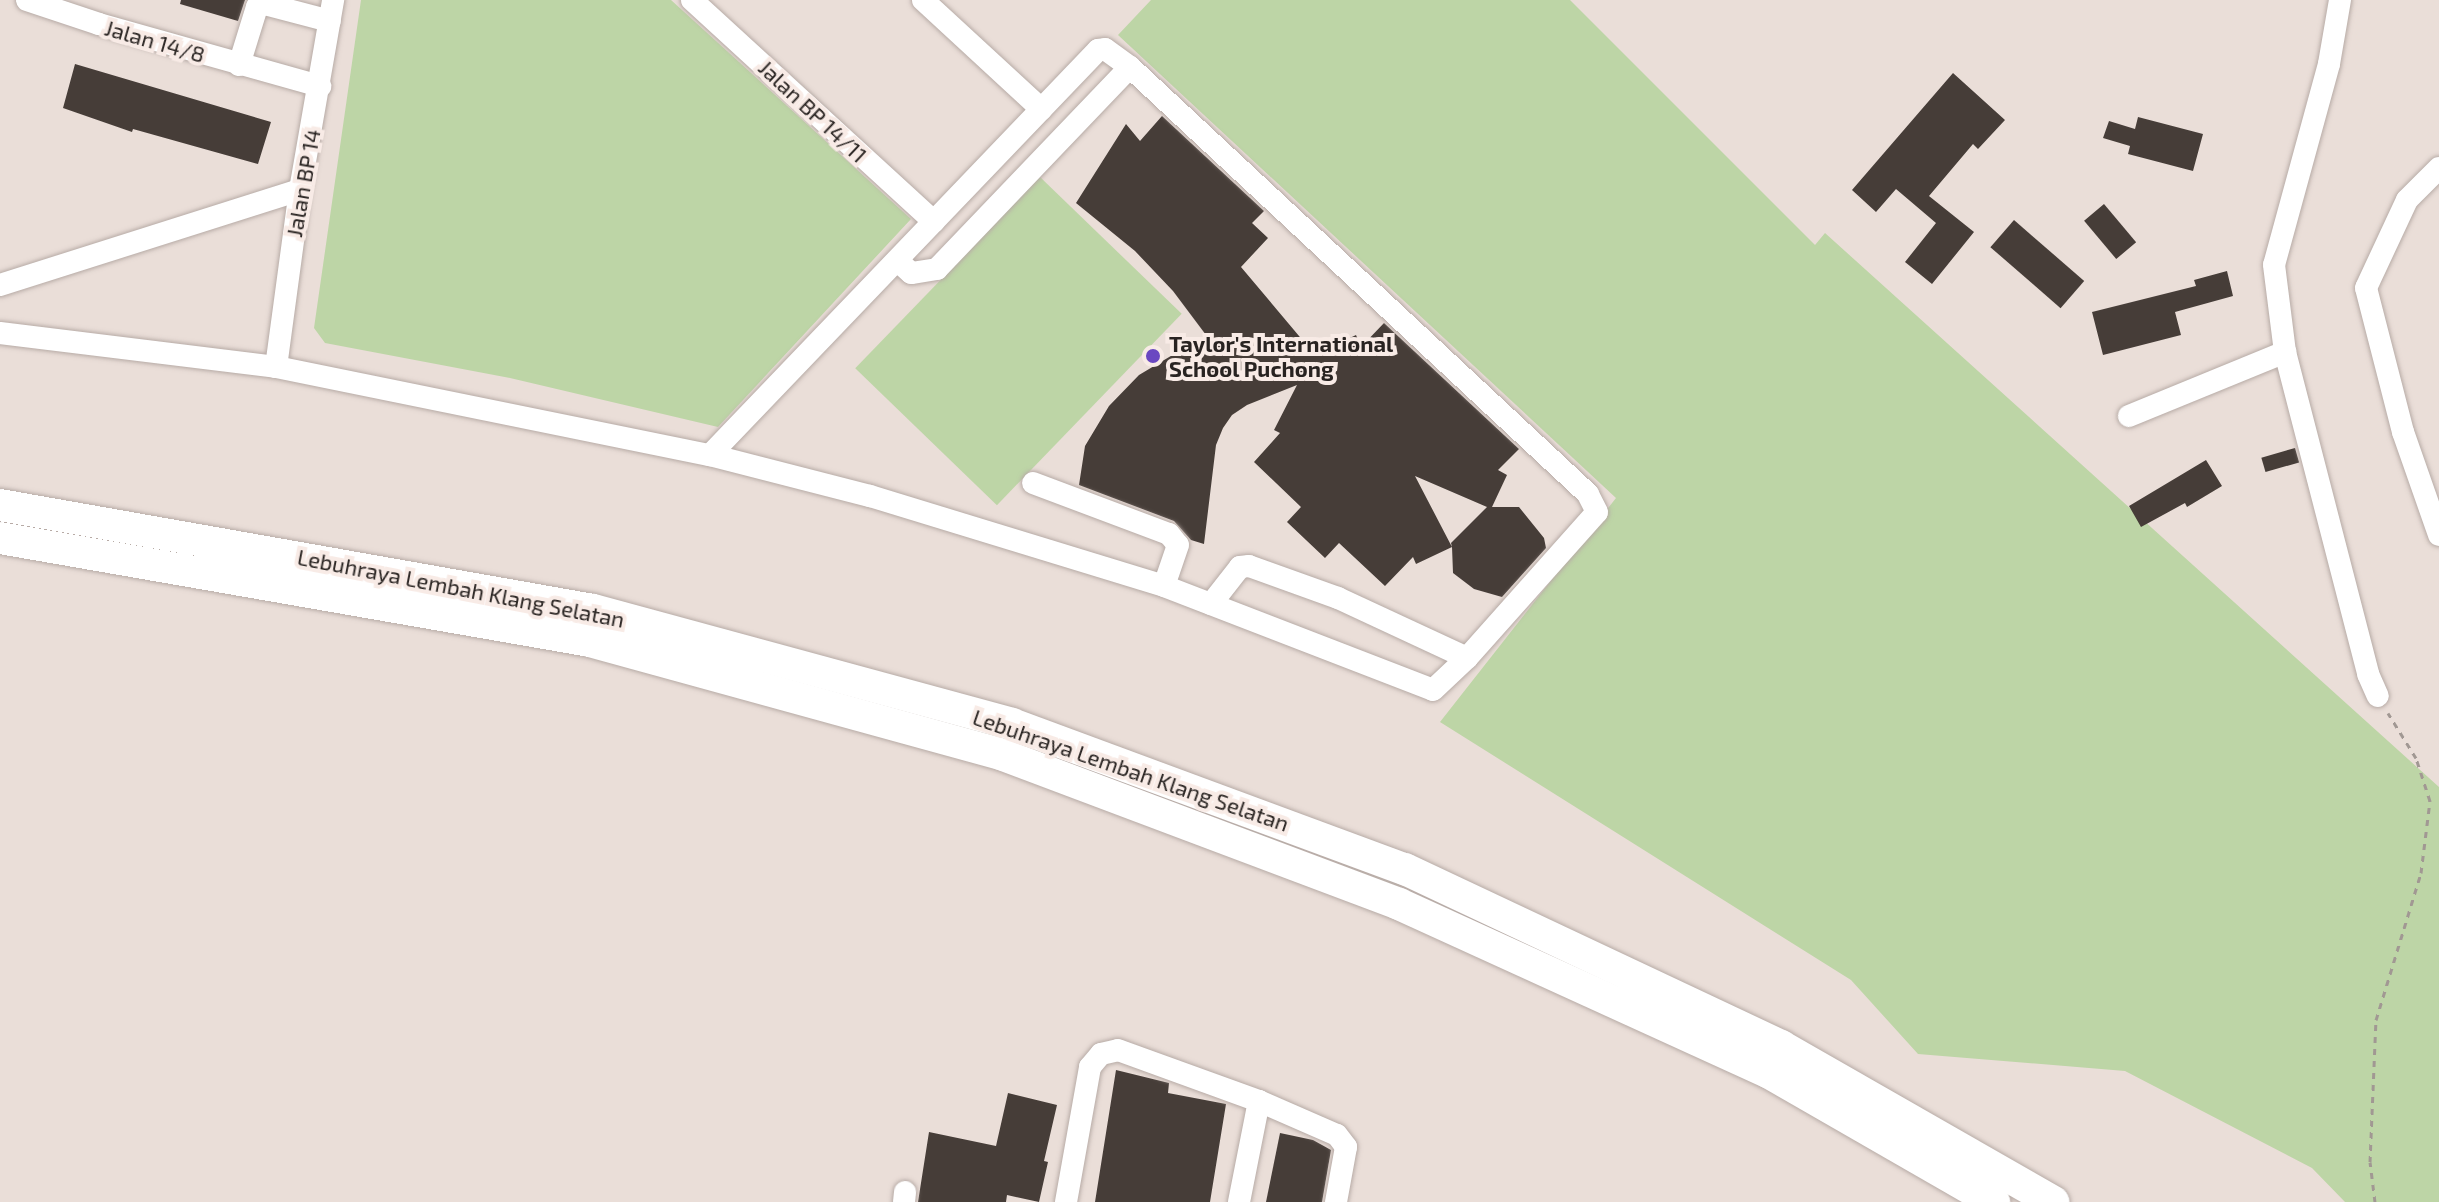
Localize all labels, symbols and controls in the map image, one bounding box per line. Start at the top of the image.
street label: Jalan 14/8 [102,14,208,68]
street label: Jalan BP 14/11 [753,54,873,168]
street label: Jalan BP 14 [280,127,326,239]
place label: Taylor's International School Puchong [1169,330,1393,382]
marker: Taylor's International School Puchong [1144,347,1162,365]
street label: Lebuhraya Lembah Klang Selatan [295,543,627,633]
street label: Lebuhraya Lembah Klang Selatan [969,703,1293,837]

